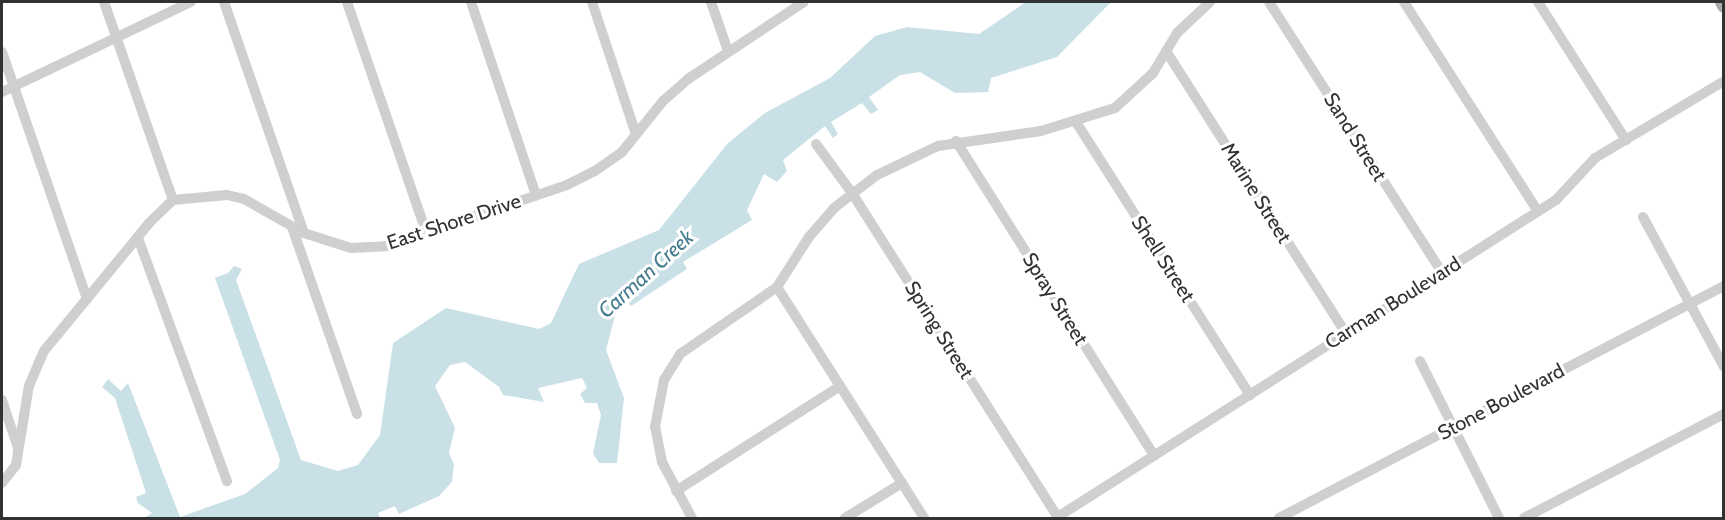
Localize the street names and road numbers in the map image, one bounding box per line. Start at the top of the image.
street label: Sand Street [1318,88,1392,186]
street label: Marine Street [1216,138,1296,248]
street label: East Shore Drive [384,189,524,255]
street label: Shell Street [1126,211,1200,307]
street label: Spray Street [1017,249,1093,349]
street label: Carman Boulevard [1321,252,1465,354]
street label: Spring Street [900,277,978,383]
street label: Stone Boulevard [1434,359,1568,445]

